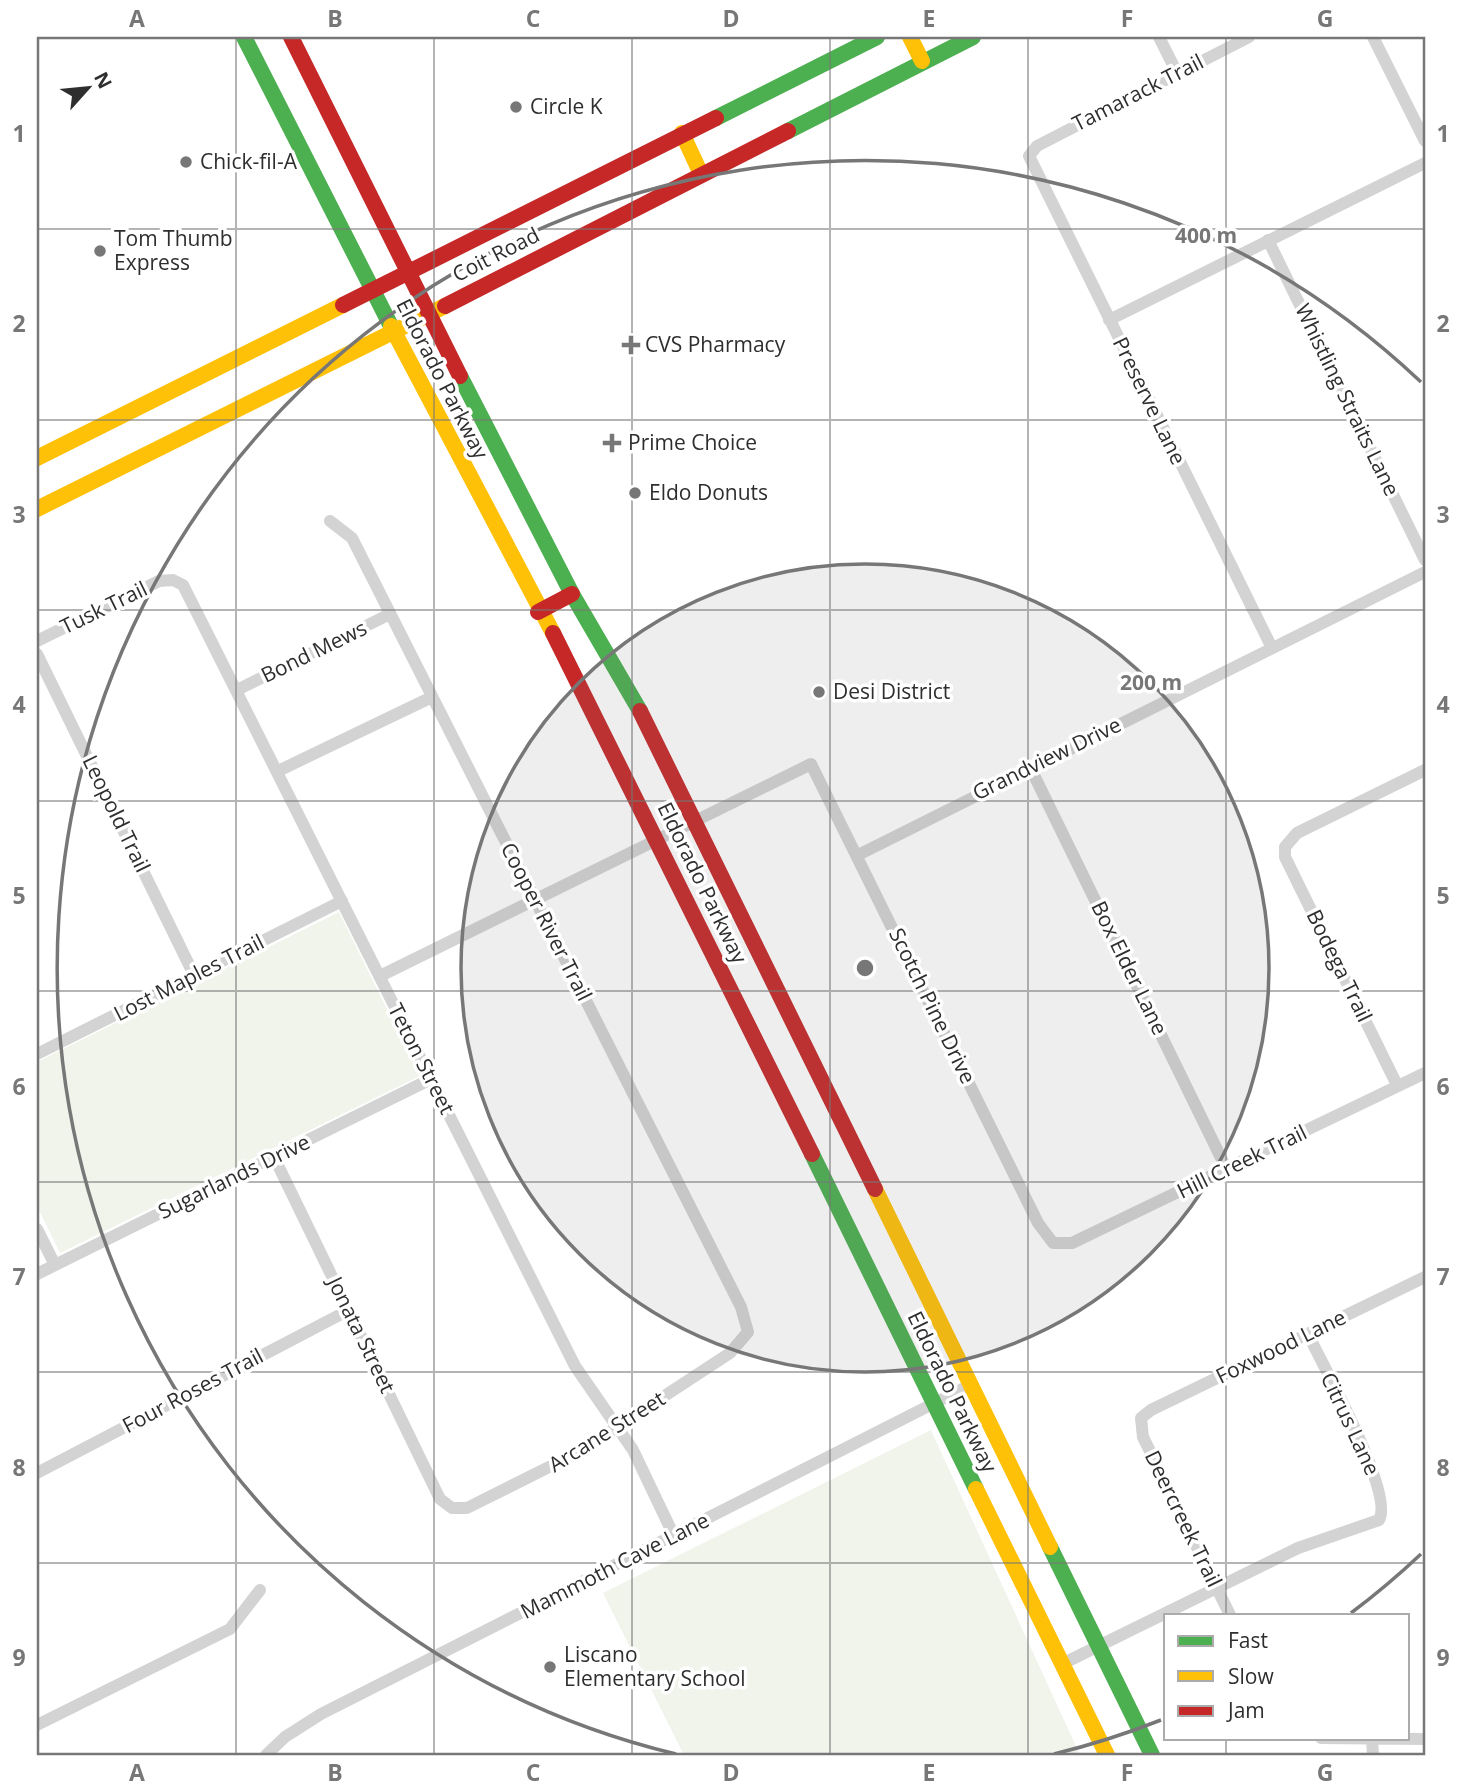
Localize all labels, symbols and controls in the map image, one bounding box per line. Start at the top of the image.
text: A [129,2,145,34]
text: B [327,2,343,34]
text: C [526,2,540,34]
text: D [722,2,740,34]
text: E [923,2,935,34]
text: F [1121,2,1133,34]
text: G [1317,2,1333,34]
street label: Tamarack Trail [1067,47,1208,137]
north arrow [52,52,122,122]
text: N [88,67,118,93]
place label: Circle K [530,92,603,120]
marker: Circle K [508,99,524,115]
text: 1 [12,117,26,149]
text: 1 [1436,117,1450,149]
place label: Chick-fil-A [200,147,298,175]
marker: Chick-fil-A [178,154,194,170]
street label: Coit Road [447,220,544,288]
text: 400 m [1175,221,1237,249]
place label: Tom Thumb Express [114,224,233,276]
marker: Tom Thumb Express [92,243,108,259]
street label: Eldorado Parkway [390,294,496,464]
street label: Whistling Straits Lane [1289,299,1407,500]
text: 2 [12,307,26,339]
text: 2 [1436,307,1450,339]
place label: CVS Pharmacy [645,330,786,358]
street label: Preserve Lane [1107,332,1193,469]
marker: CVS Pharmacy [623,337,639,353]
place label: Prime Choice [628,428,757,456]
marker: Prime Choice [602,433,622,453]
place label: Eldo Donuts [649,478,768,506]
marker: Eldo Donuts [627,485,643,501]
text: 3 [12,498,26,530]
text: 3 [1436,498,1450,530]
street label: Tusk Trail [55,574,152,640]
street label: Bond Mews [256,613,371,689]
text: 200 m [1120,668,1182,696]
place label: Desi District [833,677,950,705]
marker: Desi District [811,684,827,700]
text: 4 [12,688,26,720]
text: 4 [1436,688,1450,720]
street label: Grandview Drive [968,710,1125,806]
street label: Leopold Trail [76,750,157,877]
street label: Eldorado Parkway [652,797,754,968]
street label: Cooper River Trail [495,838,599,1006]
text: 5 [12,879,26,911]
text: 5 [1436,879,1450,911]
street label: Box Elder Lane [1085,896,1174,1039]
street label: Bodega Trail [1301,905,1379,1026]
street label: Scotch Pine Drive [883,923,983,1088]
street label: Lost Maples Trail [109,927,268,1027]
centre of rings [853,956,877,980]
street label: Teton Street [382,999,462,1119]
text: 6 [12,1070,26,1102]
text: 6 [1436,1070,1450,1102]
street label: Hill Creek Trail [1172,1118,1311,1205]
street label: Sugarlands Drive [153,1127,314,1225]
text: 7 [12,1260,26,1292]
text: 7 [1436,1260,1450,1292]
street label: Jonata Street [321,1270,402,1397]
street label: Foxwood Lane [1211,1302,1350,1390]
street label: Eldorado Parkway [902,1306,1004,1477]
street label: Four Roses Trail [117,1341,268,1439]
street label: Citrus Lane [1315,1368,1387,1479]
street label: Arcane Street [543,1384,670,1478]
street label: Deercreek Trail [1139,1446,1229,1591]
text: 8 [12,1451,26,1483]
text: 8 [1436,1451,1450,1483]
street label: Mammoth Cave Lane [516,1505,713,1625]
legend [1164,1614,1410,1740]
text: Fast [1228,1626,1268,1654]
place label: Liscano Elementary School [564,1640,746,1692]
text: 9 [12,1641,26,1673]
text: 9 [1436,1641,1450,1673]
marker: Liscano Elementary School [542,1659,558,1675]
text: Slow [1228,1662,1274,1690]
text: Jam [1226,1696,1265,1724]
text: A [129,1756,145,1788]
text: B [327,1756,343,1788]
text: C [526,1756,540,1788]
text: D [722,1756,740,1788]
text: E [923,1756,935,1788]
text: F [1121,1756,1133,1788]
text: G [1317,1756,1333,1788]

